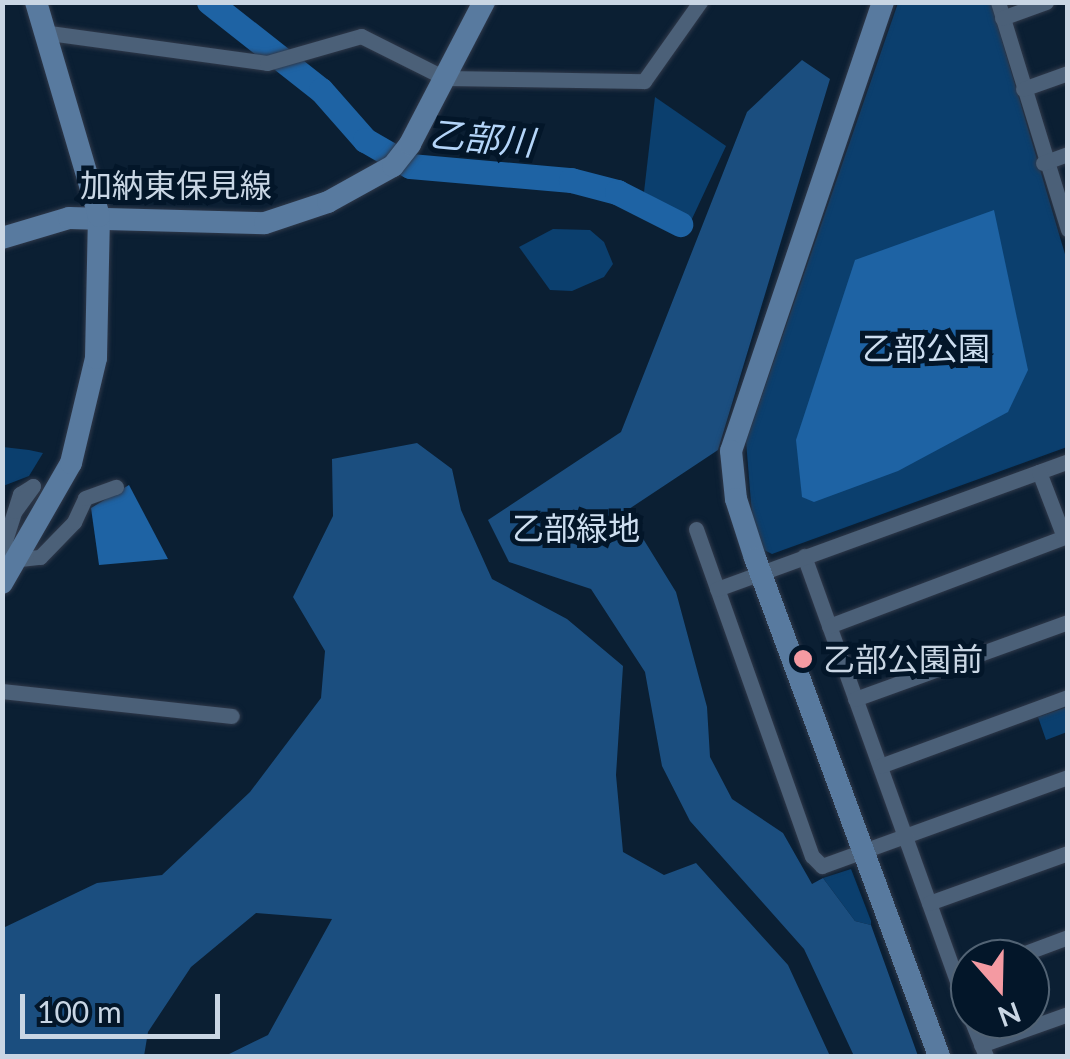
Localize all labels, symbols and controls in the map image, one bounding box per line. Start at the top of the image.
water label: 乙部川 [428,112,536,162]
street label: 加納東保見線 [80,166,272,204]
park label: 乙部公園 [862,329,990,367]
park label: 乙部緑地 [512,509,640,547]
place label: 乙部公園前 [823,640,983,678]
marker: 乙部公園前 [792,648,814,670]
north arrow [950,939,1050,1039]
scale bar [25,974,225,1036]
text: 100 m [37,993,122,1029]
text: N [994,996,1026,1035]

